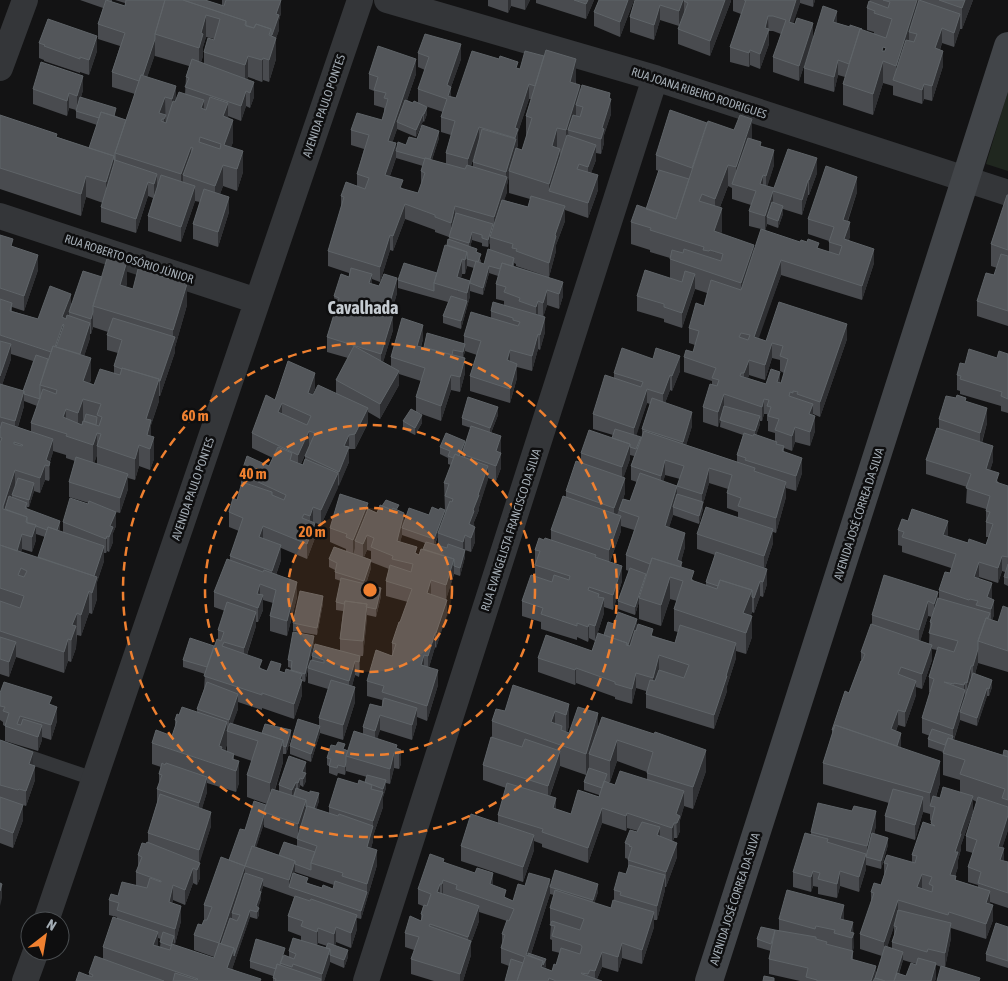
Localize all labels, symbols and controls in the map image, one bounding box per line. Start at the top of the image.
street label: AVENIDA PAULO PONTES [300,53,348,159]
street label: RUA JOANA RIBEIRO RODRIGUES [629,64,769,122]
street label: RUA ROBERTO OSÓRIO JÚNIOR [63,232,195,286]
district label: Cavalhada [328,297,398,318]
text: 60 m [182,407,209,424]
street label: AVENIDA PAULO PONTES [169,436,217,542]
street label: AVENIDA JOSÉ CORREA DA SILVA [831,446,887,582]
street label: RUA EVANGELISTA FRANCISCO DA SILVA [478,447,544,613]
text: 40 m [239,465,267,482]
text: 20 m [299,523,326,540]
centre of rings [361,581,379,599]
street label: AVENIDA JOSÉ CORREA DA SILVA [707,831,763,967]
north arrow [20,911,70,961]
text: N [44,916,59,934]

